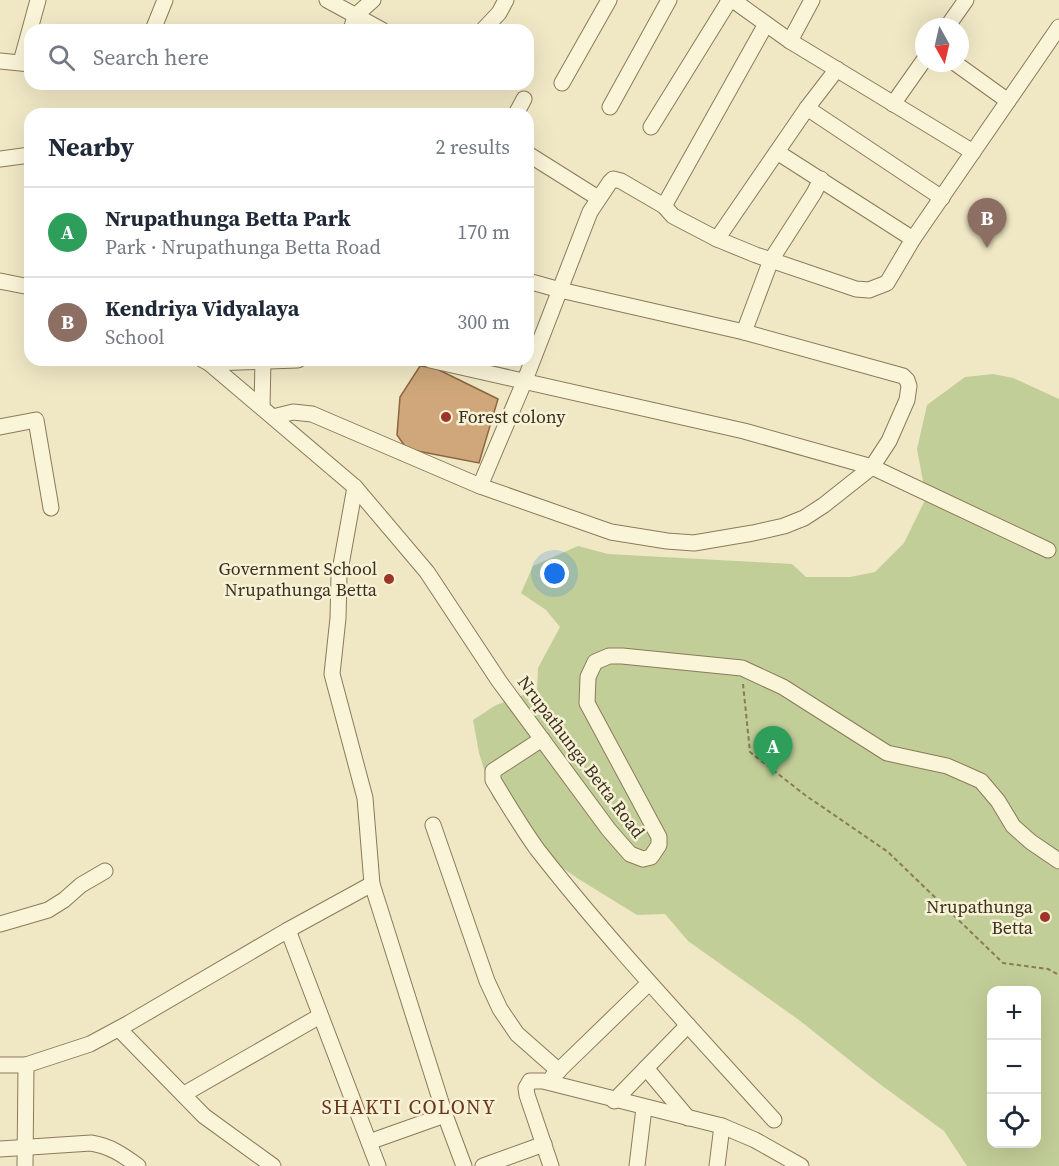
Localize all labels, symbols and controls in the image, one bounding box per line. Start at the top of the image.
north arrow [915,18,969,72]
search box [24,24,534,90]
icon: search [45,41,78,74]
text: Search here [93,42,209,72]
text: Nearby [48,129,134,165]
text: 2 results [435,133,510,161]
pin: B [968,198,1006,248]
text: Nrupathunga Betta Park [105,203,351,233]
text: A [61,218,74,246]
text: 170 m [457,218,510,246]
text: Park · Nrupathunga Betta Road [105,233,381,261]
text: Kendriya Vidyalaya [105,293,299,323]
text: B [61,308,74,336]
text: 300 m [457,308,510,336]
text: School [105,323,165,351]
place label: Forest colony [458,404,566,429]
marker: Forest colony [439,410,453,424]
place label: Government School Nrupathunga Betta [219,556,378,602]
your location [540,559,569,588]
marker: Government School Nrupathunga Betta [382,572,396,586]
street label: Nrupathunga Betta Road [512,670,651,843]
pin: A [754,726,792,776]
place label: Nrupathunga Betta [926,894,1034,940]
marker: Nrupathunga Betta [1038,910,1052,924]
map controls [987,986,1041,1148]
button: + [987,986,1041,1040]
button: − [987,1040,1041,1094]
district label: SHAKTI COLONY [322,1093,496,1121]
button: locate [987,1094,1041,1148]

